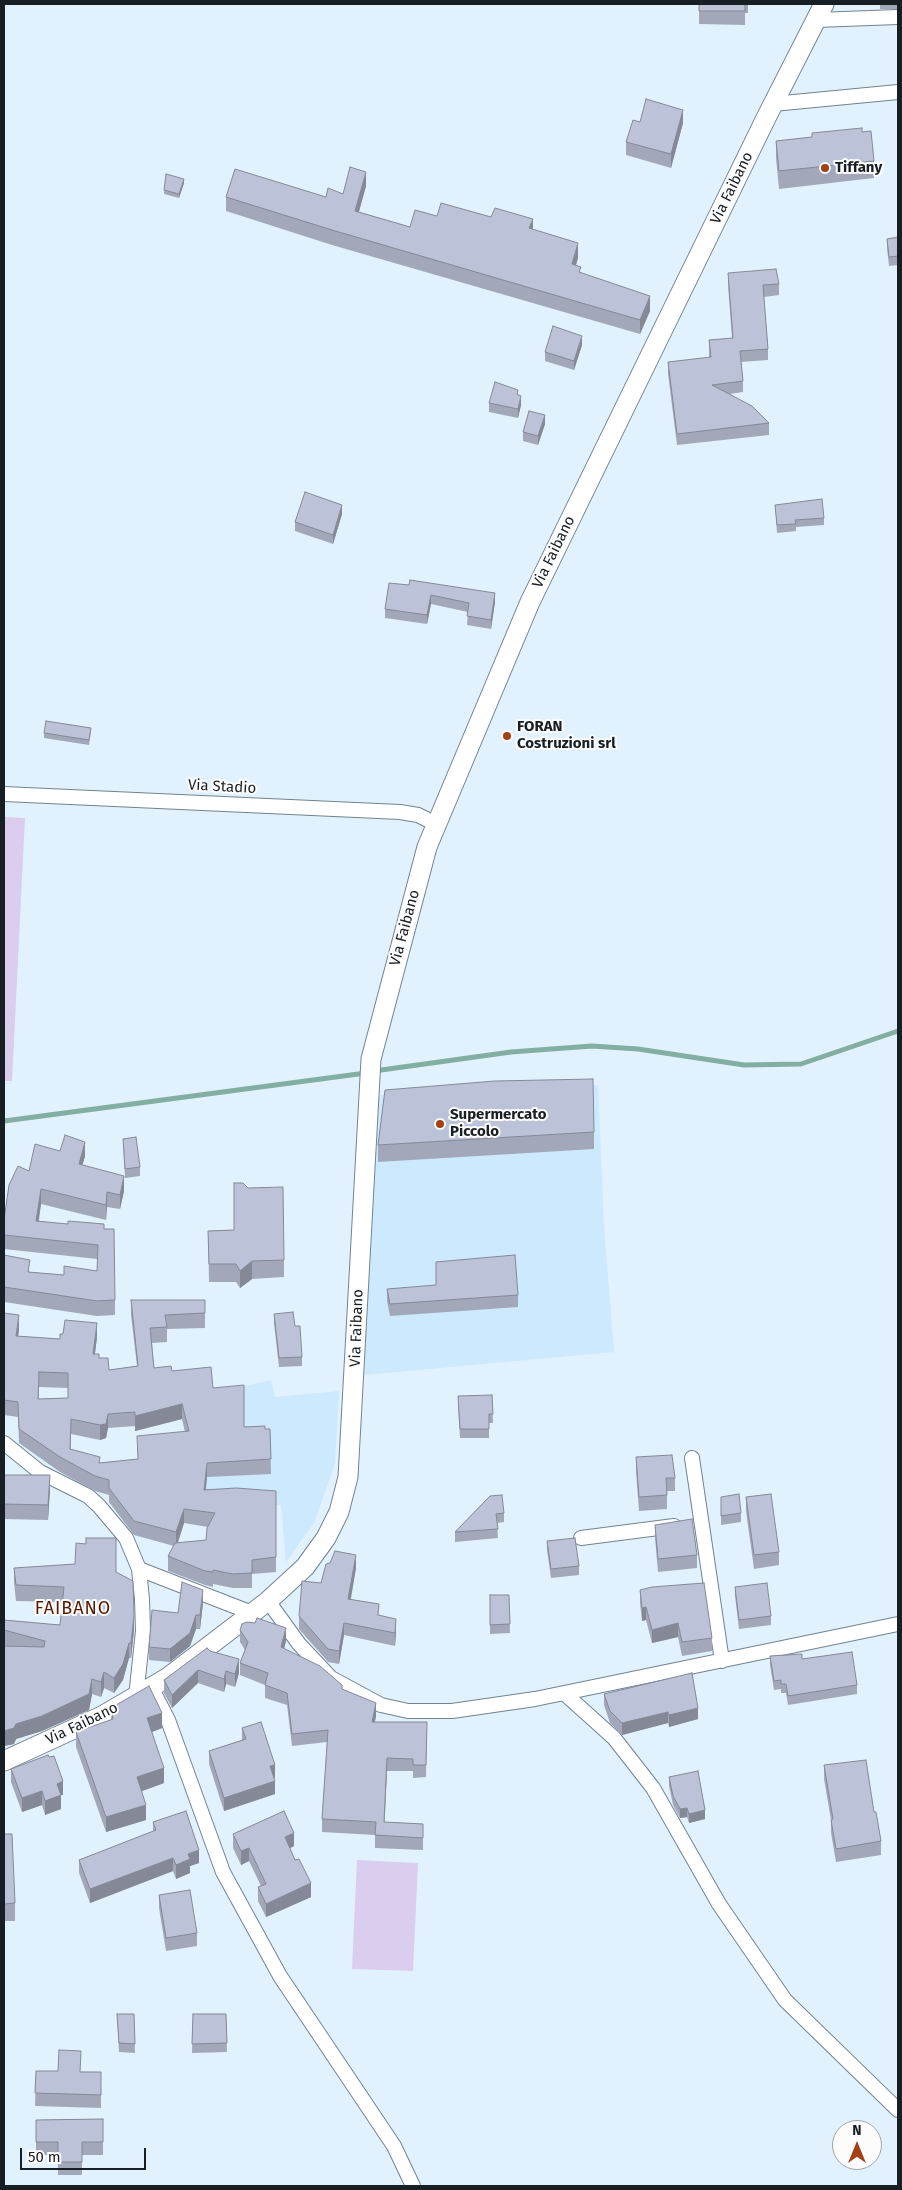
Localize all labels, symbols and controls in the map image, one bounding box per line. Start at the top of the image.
street label: Via Faibano [707,149,757,227]
place label: Tiffany [835,159,882,177]
marker: Tiffany [819,162,831,174]
street label: Via Faibano [529,513,579,591]
place label: FORAN Costruzioni srl [517,718,616,753]
marker: FORAN Costruzioni srl [501,730,513,742]
street label: Via Stadio [187,776,257,798]
street label: Via Faibano [386,888,424,968]
place label: Supermercato Piccolo [450,1106,546,1141]
marker: Supermercato Piccolo [434,1118,446,1130]
street label: Via Faibano [347,1289,367,1367]
district label: FAIBANO [34,1598,112,1620]
street label: Via Faibano [43,1699,121,1749]
north arrow [832,2120,882,2170]
text: N [852,2122,862,2139]
scale bar [22,2138,149,2170]
text: 50 m [28,2148,61,2166]

